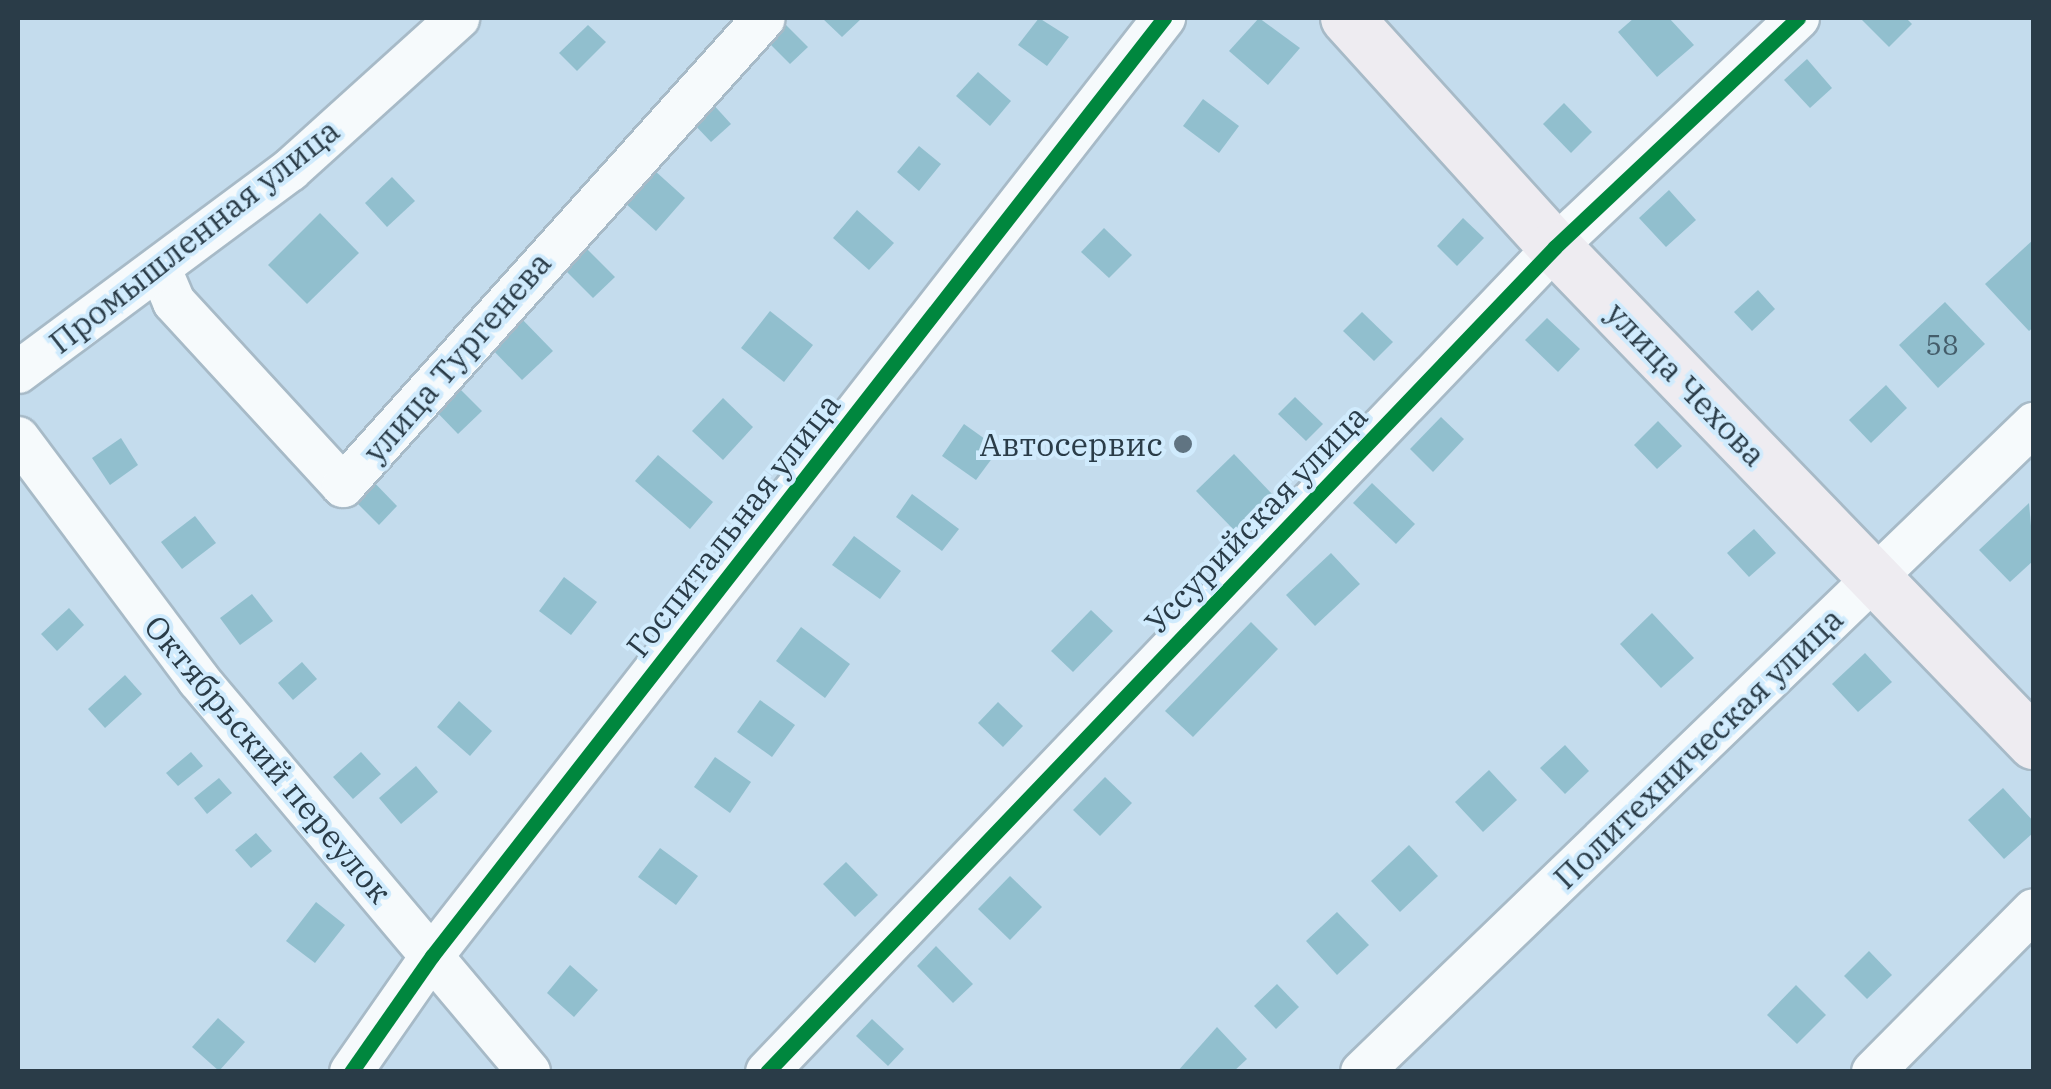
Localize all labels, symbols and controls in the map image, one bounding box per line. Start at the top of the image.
street label: Промышленная улица [41,111,347,361]
street label: улица Тургенева [355,244,559,470]
street label: улица Чехова [1598,294,1774,474]
house number: 58 [1925,328,1959,362]
street label: Госпитальная улица [618,386,848,664]
street label: Уссурийская улица [1137,397,1375,641]
place label: Автосервис [980,425,1163,463]
marker: Автосервис [1172,433,1194,455]
street label: Политехническая улица [1545,600,1851,896]
street label: Октябрьский переулок [137,607,399,911]

